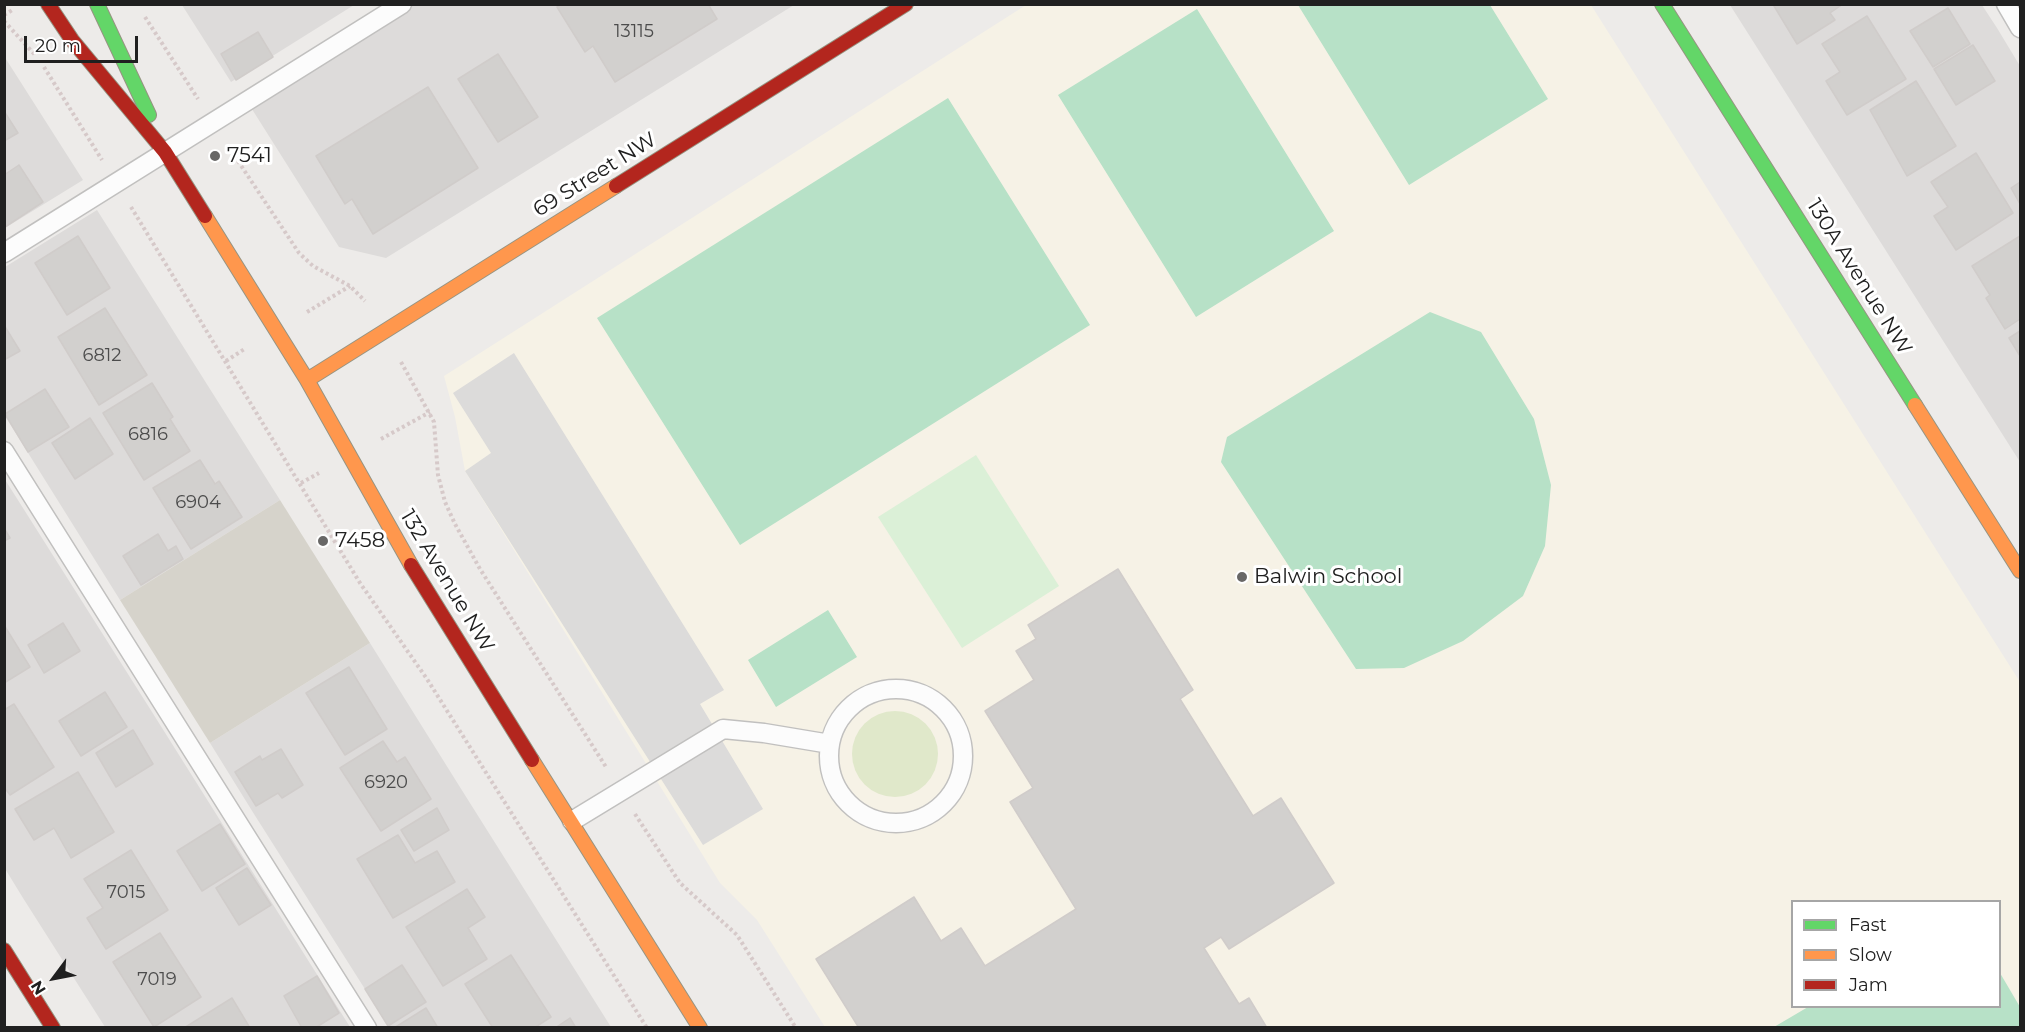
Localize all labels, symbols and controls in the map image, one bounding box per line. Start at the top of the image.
house number: 13115 [614,21,654,43]
scale bar [27,24,141,62]
text: 20 m [35,35,81,57]
street label: 69 Street NW [529,127,661,223]
place label: 7541 [227,143,272,169]
marker: 7541 [208,149,222,163]
street label: 130A Avenue NW [1801,195,1917,359]
house number: 6812 [82,345,122,367]
house number: 6816 [128,424,168,446]
house number: 6904 [175,492,221,514]
street label: 132 Avenue NW [395,505,499,657]
place label: 7458 [335,528,385,554]
marker: 7458 [316,534,330,548]
place label: Balwin School [1254,564,1402,590]
marker: Balwin School [1235,570,1249,584]
house number: 6920 [364,772,408,794]
house number: 7015 [107,882,145,904]
legend [1791,900,2001,1008]
text: Fast [1849,914,1887,936]
text: Slow [1849,944,1892,966]
north arrow [24,948,84,1008]
house number: 7019 [137,969,177,991]
text: Jam [1849,974,1888,996]
text: N [27,977,50,998]

